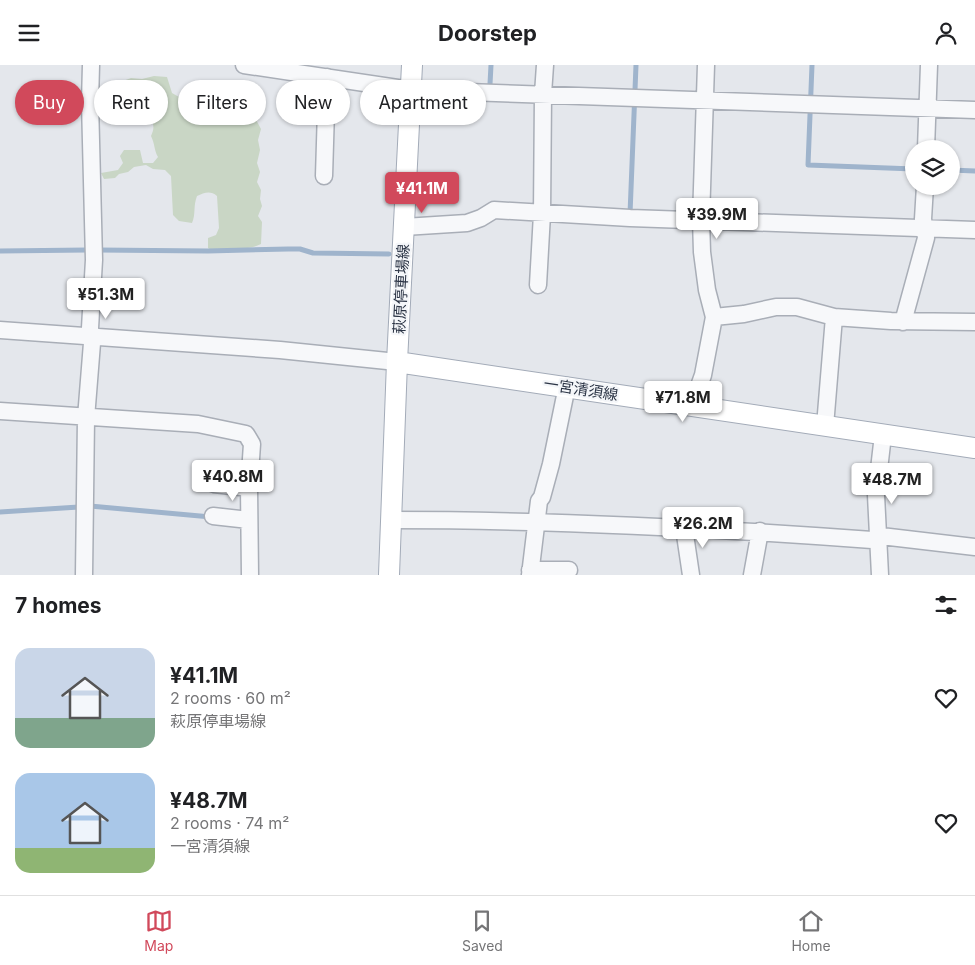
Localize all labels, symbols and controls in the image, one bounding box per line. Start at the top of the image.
icon: menu [15,19,43,47]
icon: person [932,19,960,47]
text: Doorstep [438,20,537,46]
chip: Buy [15,80,84,125]
chip: Rent [94,80,168,125]
chip: Filters [178,80,266,125]
chip: New [276,80,350,125]
chip: Apartment [360,80,486,125]
map controls [905,140,960,195]
button: layers [905,140,960,195]
pin: ¥41.1M [381,171,463,214]
text: ¥41.1M [396,178,448,198]
pin: ¥39.9M [676,197,758,240]
text: ¥39.9M [687,204,747,224]
street label: 萩原停車場線 [389,244,413,334]
pin: ¥51.3M [65,277,147,320]
text: ¥51.3M [78,284,134,304]
street label: 一宮清須線 [542,374,620,404]
pin: ¥71.8M [642,381,724,423]
text: ¥71.8M [655,387,711,407]
pin: ¥40.8M [192,459,274,502]
pin: ¥48.7M [851,463,933,505]
text: ¥40.8M [203,466,263,486]
text: ¥48.7M [862,469,922,489]
pin: ¥26.2M [662,507,744,549]
text: ¥26.2M [673,513,733,533]
icon: filters [932,591,960,619]
text: 7 homes [15,593,102,618]
text: ¥41.1M [170,663,238,688]
icon: home [55,668,115,728]
icon: heart [932,684,960,712]
text: 2 rooms · 60 m² [170,688,291,708]
text: 萩原停車場線 [170,711,266,731]
text: ¥48.7M [170,788,248,813]
icon: home [55,793,115,853]
icon: heart [932,809,960,837]
text: 2 rooms · 74 m² [170,813,289,833]
text: 一宮清須線 [170,836,250,856]
tab: Map [144,907,173,954]
tab: Saved [462,907,503,954]
tab: Home [791,907,831,954]

